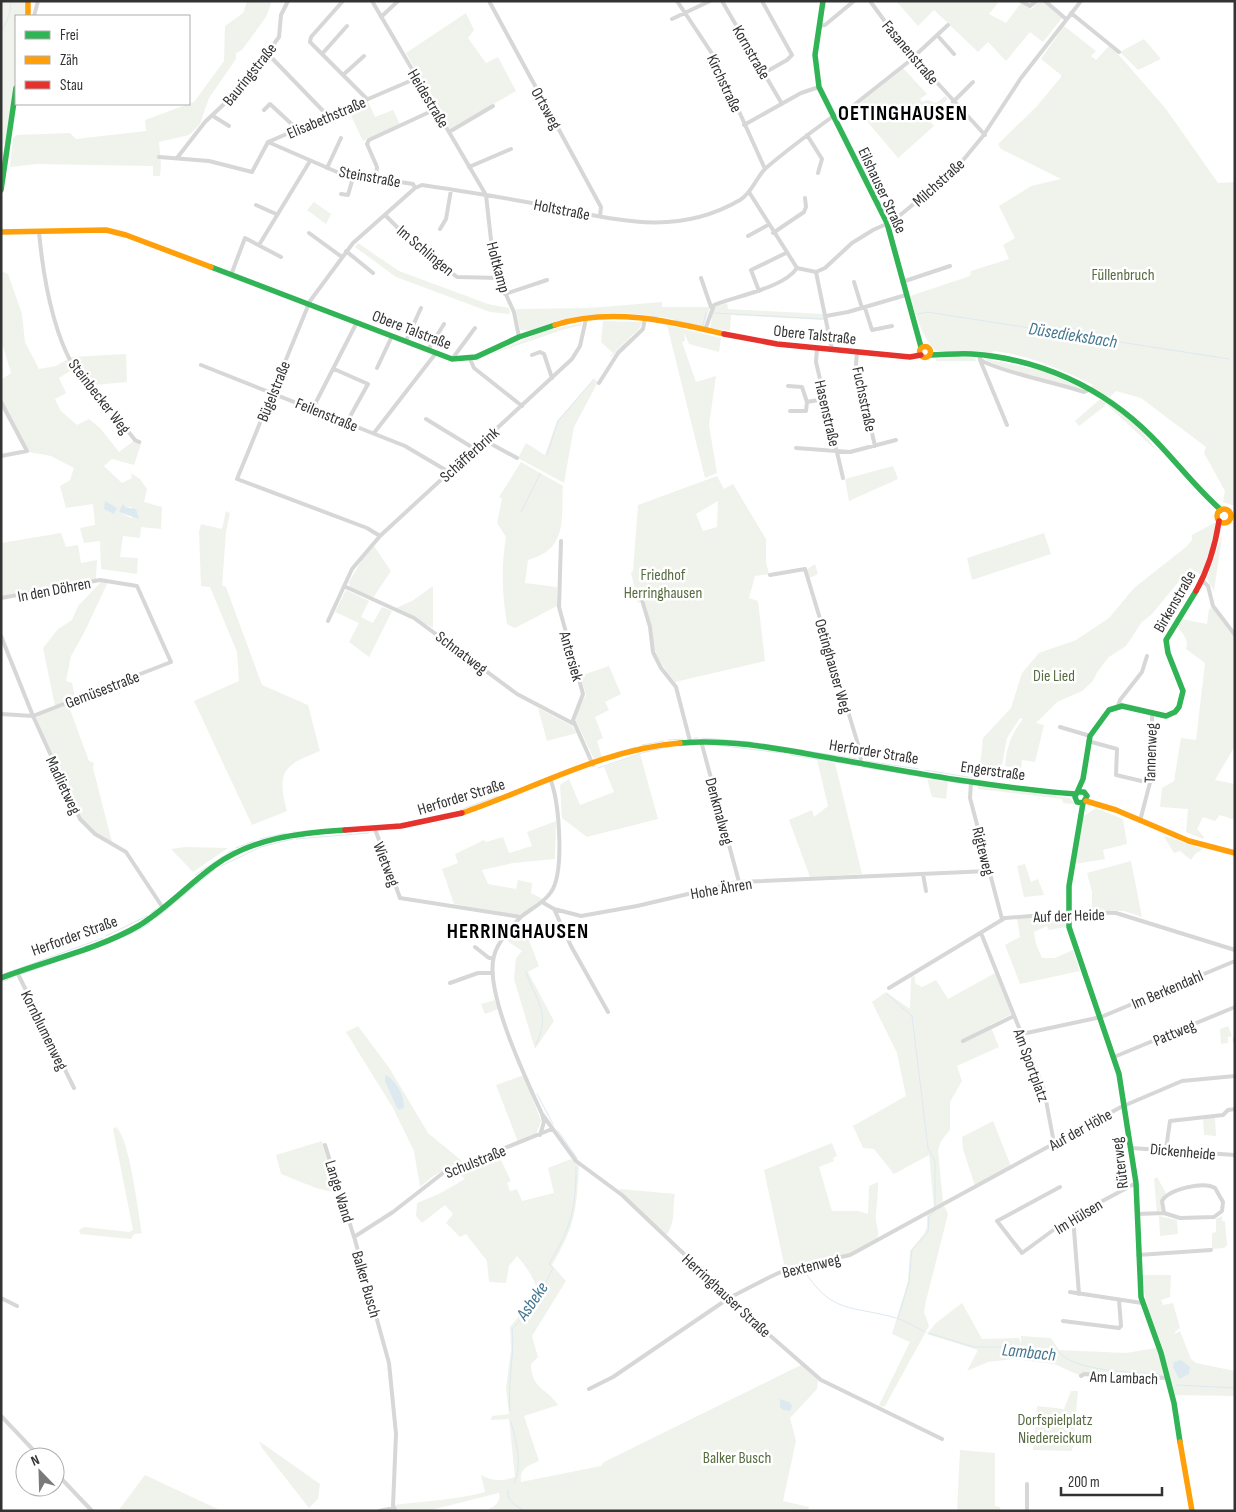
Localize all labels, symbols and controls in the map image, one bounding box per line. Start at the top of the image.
legend [15,15,190,105]
street label: Fasanenstraße [877,17,942,89]
street label: Kornstraße [728,22,774,83]
text: Frei [60,26,79,45]
street label: Bauringstraße [219,40,281,110]
text: Zäh [60,51,78,70]
street label: Kirchstraße [702,51,745,116]
street label: Heidestraße [403,66,453,131]
text: Stau [60,76,83,95]
street label: Ortsweg [526,84,565,133]
street label: Elisabethstraße [284,93,369,143]
district label: OETINGHAUSEN [838,101,968,126]
street label: Eilshauser Straße [853,145,910,237]
street label: Milchstraße [909,155,969,211]
street label: Steinstraße [337,163,402,192]
street label: Holtstraße [532,196,591,225]
street label: Im Schlingen [393,222,458,281]
street label: Holtkamp [482,240,513,295]
park label: Füllenbruch [1091,266,1155,285]
street label: Obere Talstraße [369,307,454,354]
water label: Düsedieksbach [1027,318,1119,353]
street label: Obere Talstraße [773,322,857,349]
street label: Steinbecker Weg [64,356,134,438]
street label: Bügelstraße [254,358,295,425]
street label: Fuchsstraße [847,365,880,433]
street label: Hasenstraße [810,378,843,448]
street label: Feilenstraße [292,394,360,437]
street label: Schäfferbrink [436,424,504,487]
park label: Friedhof Herringhausen [624,566,702,603]
street label: Birkenstraße [1150,568,1201,636]
street label: In den Döhren [16,574,92,607]
street label: Oetinghauser Weg [810,617,855,716]
street label: Schnatweg [432,628,491,679]
street label: Antersiek [554,628,587,684]
park label: Die Lied [1033,667,1075,686]
street label: Gemüsestraße [63,668,142,713]
street label: Tannenweg [1141,723,1162,784]
street label: Herforder Straße [828,736,920,769]
street label: Madlietweg [41,754,84,818]
street label: Engerstraße [959,758,1026,785]
street label: Herforder Straße [416,775,507,820]
street label: Denkmalweg [701,776,737,847]
street label: Rigteweg [967,825,998,878]
street label: Wietweg [368,839,403,890]
street label: Hohe Ähren [689,875,754,904]
street label: Auf der Heide [1032,906,1105,927]
street label: Herforder Straße [29,912,120,961]
district label: HERRINGHAUSEN [447,919,589,944]
street label: Im Berkendahl [1129,967,1206,1014]
street label: Kornblumenweg [16,988,71,1074]
street label: Pattweg [1151,1016,1199,1051]
street label: Am Sportplatz [1008,1025,1053,1105]
street label: Auf der Höhe [1045,1105,1116,1156]
street label: Rüterweg [1108,1136,1133,1190]
street label: Dickenheide [1149,1140,1216,1165]
street label: Schulstraße [442,1142,509,1183]
street label: Lange Wand [320,1158,357,1225]
street label: Im Hülsen [1051,1196,1106,1239]
street label: Balker Busch [347,1249,384,1320]
street label: Herringhauser Straße [678,1250,774,1342]
street label: Bextenweg [780,1250,842,1283]
water label: Asbeke [511,1278,553,1325]
water label: Lambach [1001,1339,1057,1366]
street label: Am Lambach [1088,1368,1158,1389]
park label: Dorfspielplatz Niedereickum [1017,1411,1093,1448]
north arrow [15,1447,65,1497]
park label: Balker Busch [703,1449,771,1468]
text: N [28,1451,42,1470]
scale bar [1061,1464,1162,1496]
text: 200 m [1068,1473,1100,1492]

